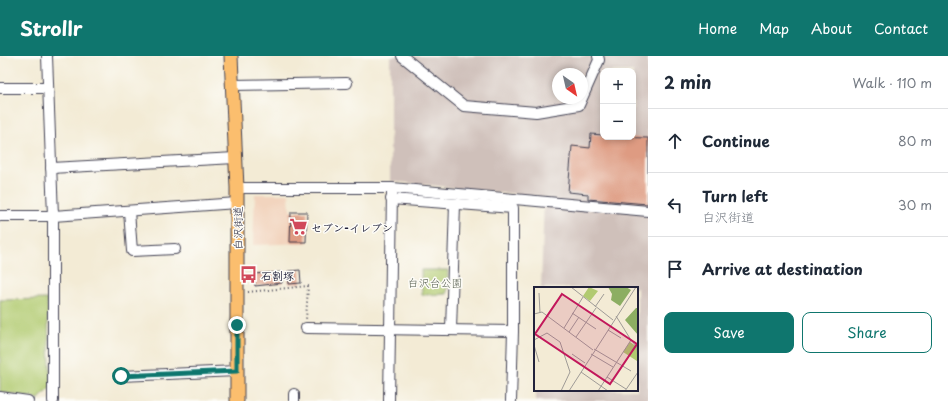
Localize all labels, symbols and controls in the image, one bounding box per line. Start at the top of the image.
text: Strollr [20,14,83,42]
text: Home [698,18,737,39]
text: Map [759,18,789,39]
text: About [811,18,852,39]
text: Contact [874,18,928,39]
north arrow [552,68,588,104]
map controls [600,68,636,140]
button: + [600,68,636,104]
text: 2 min [664,69,711,95]
text: Walk · 110 m [853,73,932,92]
button: − [600,104,636,140]
text: Continue [702,129,770,152]
icon: ahead [664,130,686,152]
text: 80 m [898,131,932,150]
text: Turn left [702,184,768,207]
icon: left [664,194,686,216]
text: 30 m [898,195,932,214]
street label: 白沢街道 [229,206,246,250]
text: 白沢街道 [702,207,754,226]
supermarket icon: セブン-イレブン [288,217,308,237]
place label: セブン-イレブン [311,219,393,236]
text: Arrive at destination [702,257,863,280]
icon: arrive [664,258,686,280]
bus stop icon: 石割塚 [238,265,258,285]
place label: 石割塚 [261,267,294,284]
park label: 白沢台公園 [408,274,463,291]
inset map [534,287,638,391]
button: Save [664,312,794,353]
button: Share [802,312,932,353]
route end [228,316,246,334]
route start [112,367,130,385]

